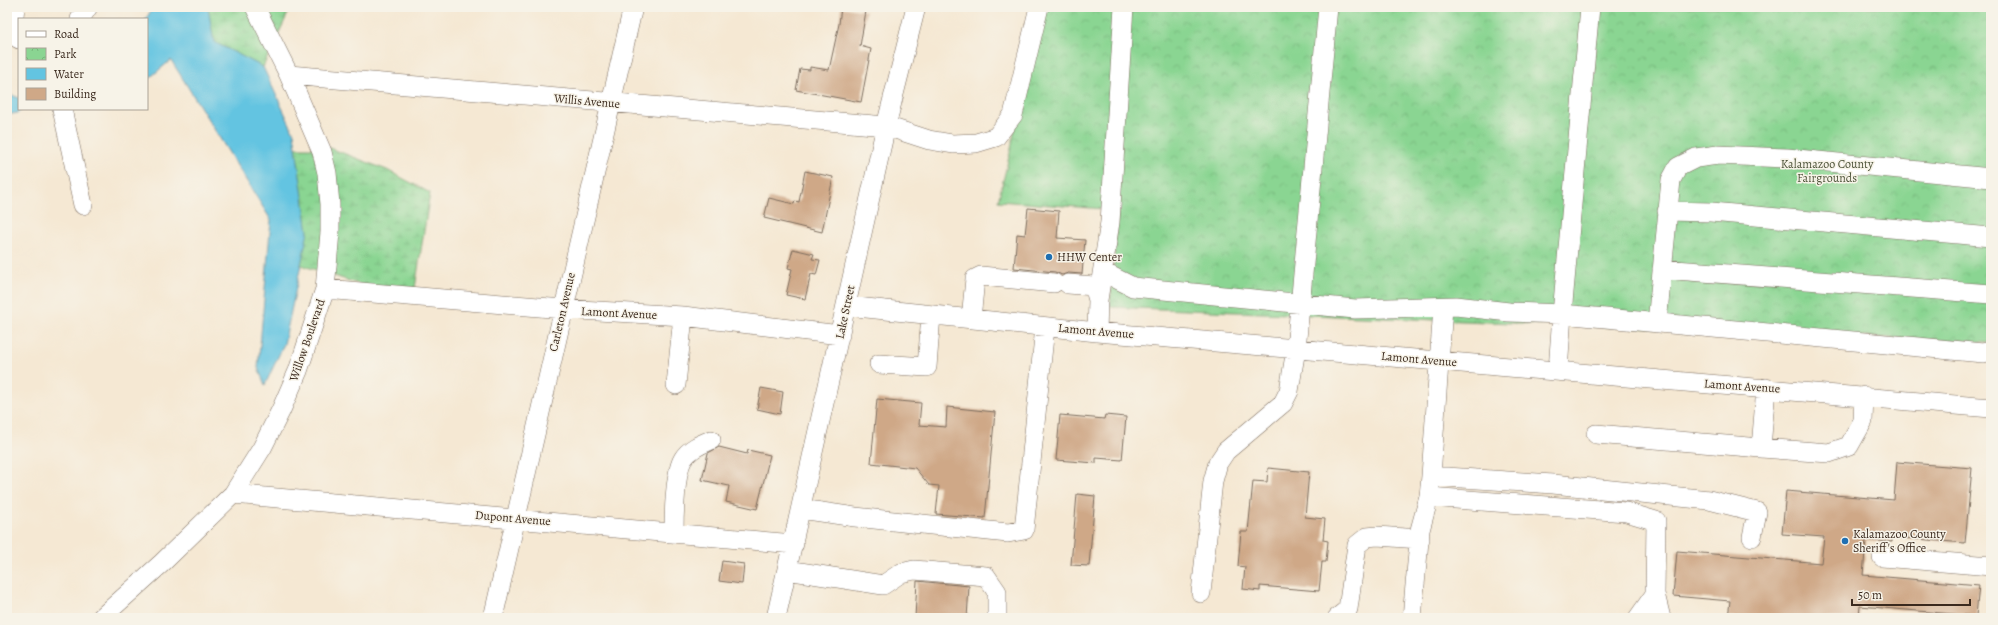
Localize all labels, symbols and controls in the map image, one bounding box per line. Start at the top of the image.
legend [18,18,148,110]
text: Road [54,26,80,42]
text: Park [54,46,77,62]
text: Water [53,66,84,82]
text: Building [54,86,96,102]
street label: Willis Avenue [552,90,621,112]
park label: Kalamazoo County Fairgrounds [1781,156,1874,186]
place label: HHW Center [1057,249,1122,265]
marker: HHW Center [1044,252,1054,262]
street label: Carleton Avenue [545,271,579,353]
street label: Lake Street [831,284,859,340]
street label: Willow Boulevard [285,296,329,384]
street label: Lamont Avenue [580,303,658,323]
street label: Lamont Avenue [1057,320,1135,342]
street label: Lamont Avenue [1380,348,1458,370]
street label: Lamont Avenue [1703,375,1781,397]
street label: Dupont Avenue [475,507,551,529]
place label: Kalamazoo County Sheriff's Office [1853,526,1946,556]
marker: Kalamazoo County Sheriff's Office [1840,536,1850,546]
scale bar [1852,581,1970,607]
text: 50 m [1858,587,1882,603]

